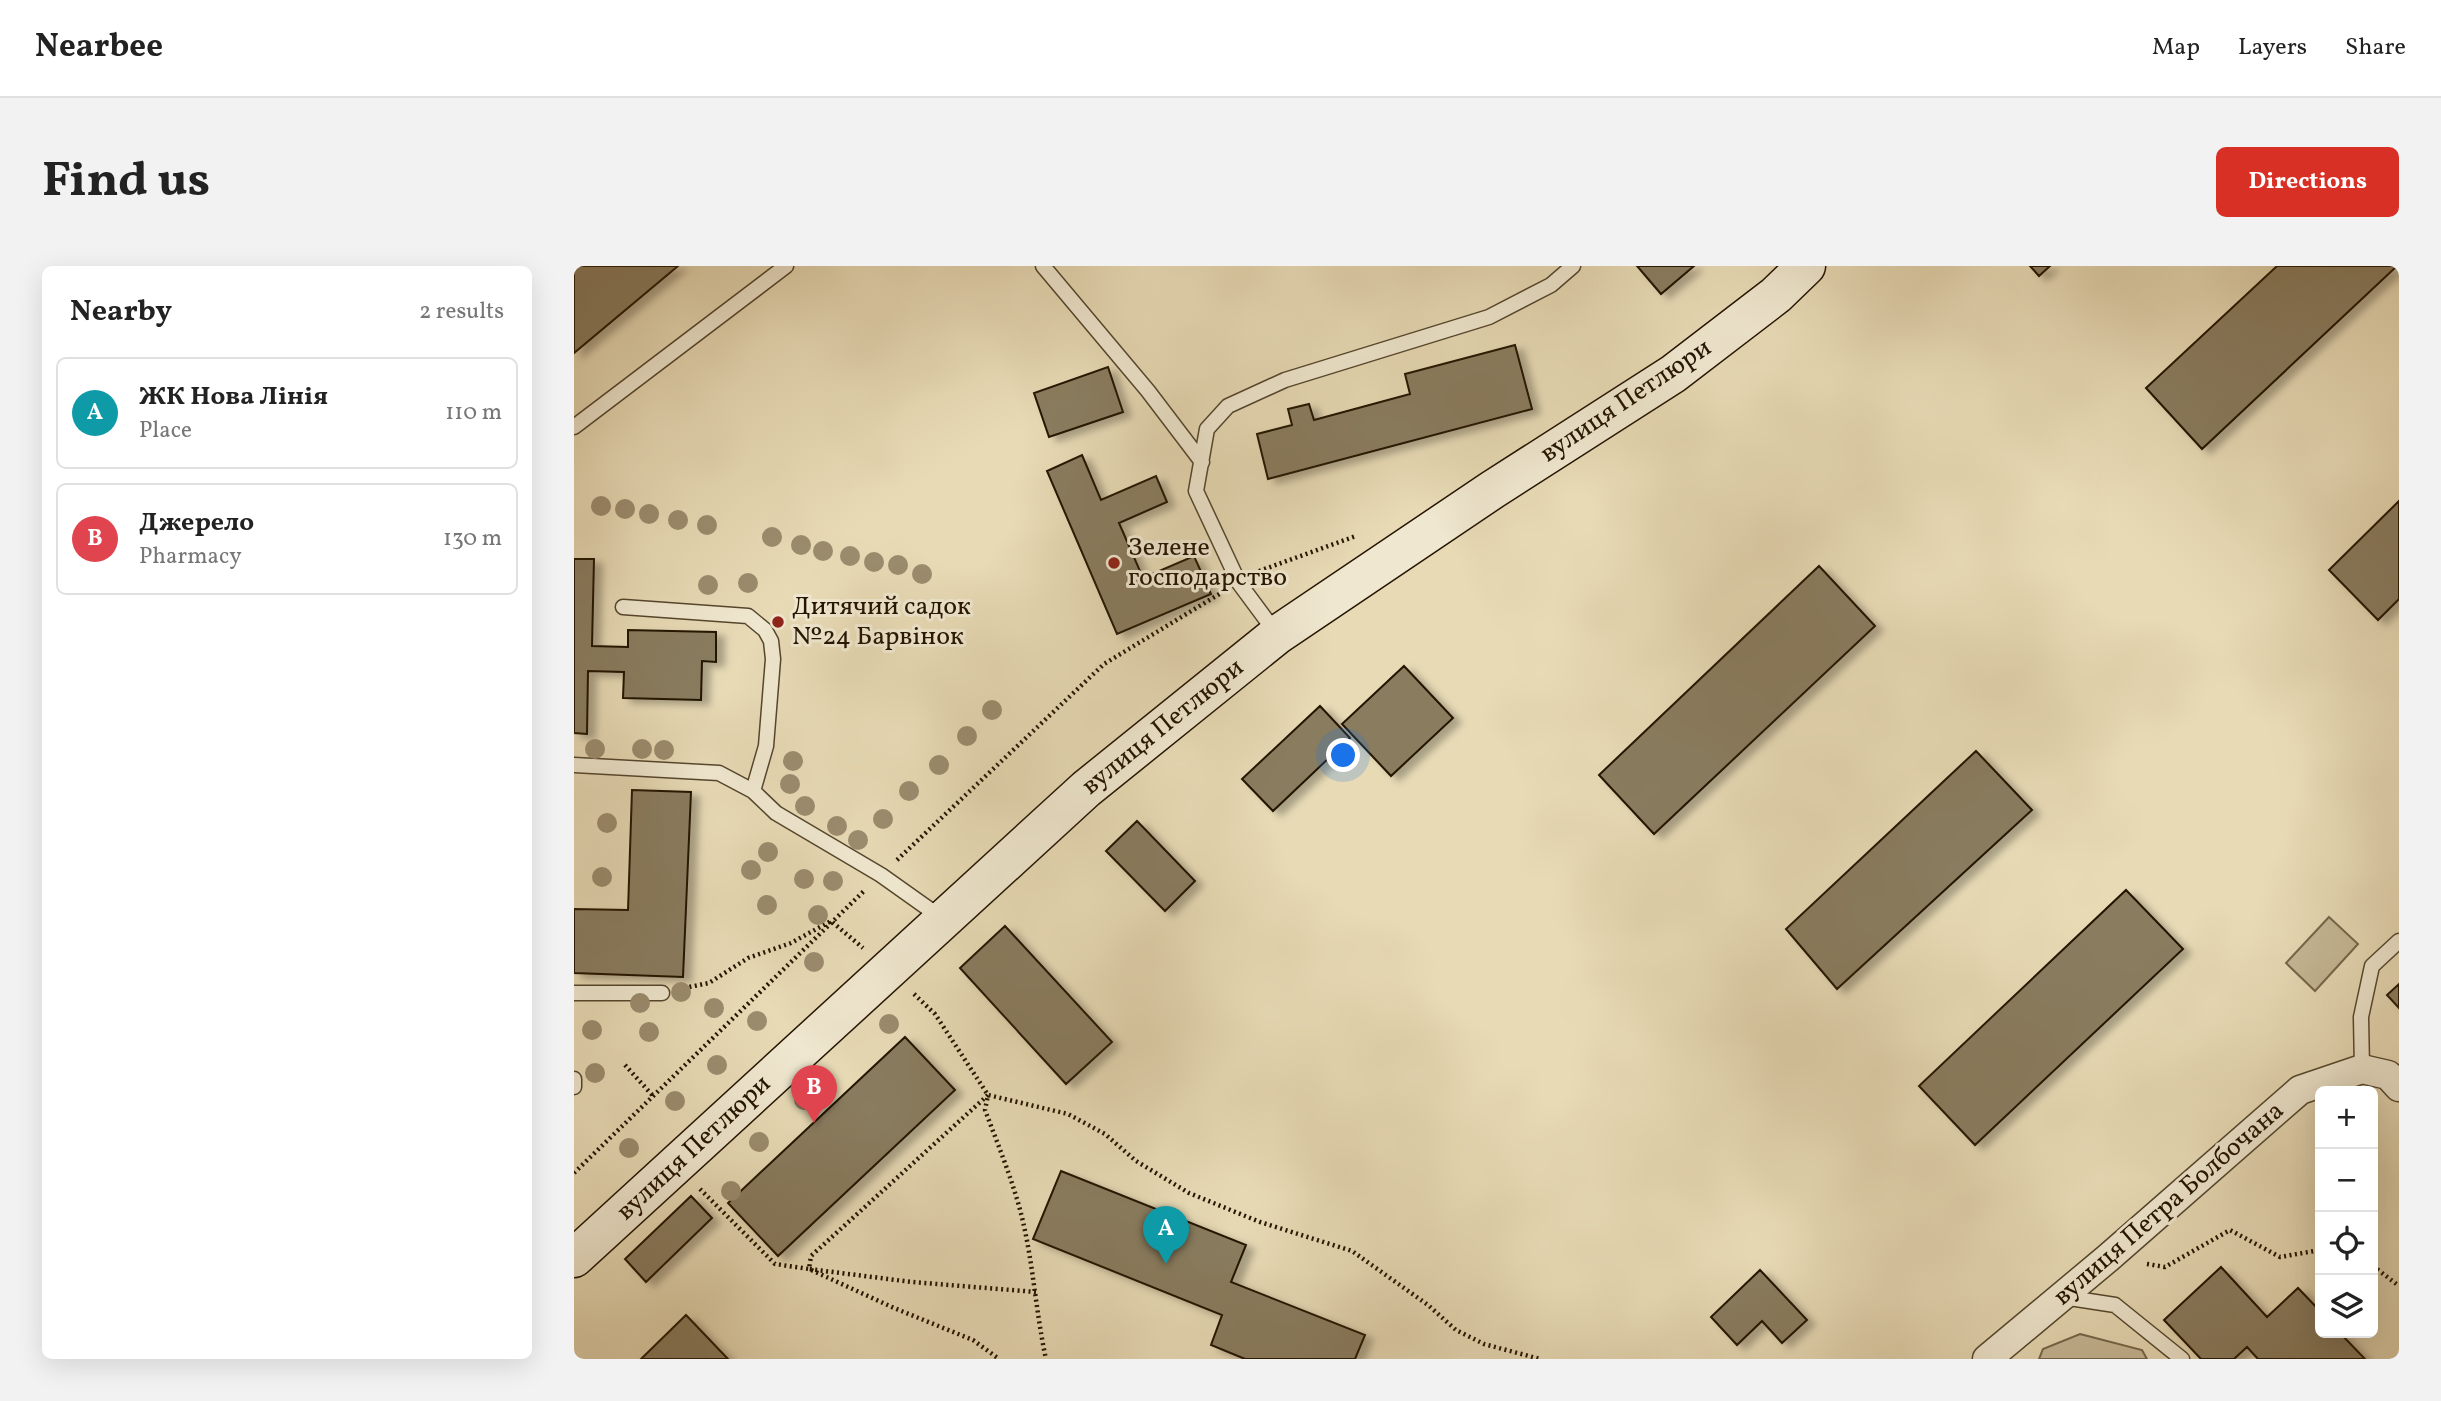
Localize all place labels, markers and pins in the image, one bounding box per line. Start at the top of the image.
place label: Зелене господарство [1128,530,1287,596]
marker: Зелене господарство [1106,555,1122,571]
place label: Дитячий садок №24 Барвінок [792,589,971,655]
marker: Дитячий садок №24 Барвінок [770,614,786,630]
pin: B [791,1065,837,1123]
pin: A [1143,1206,1189,1264]

